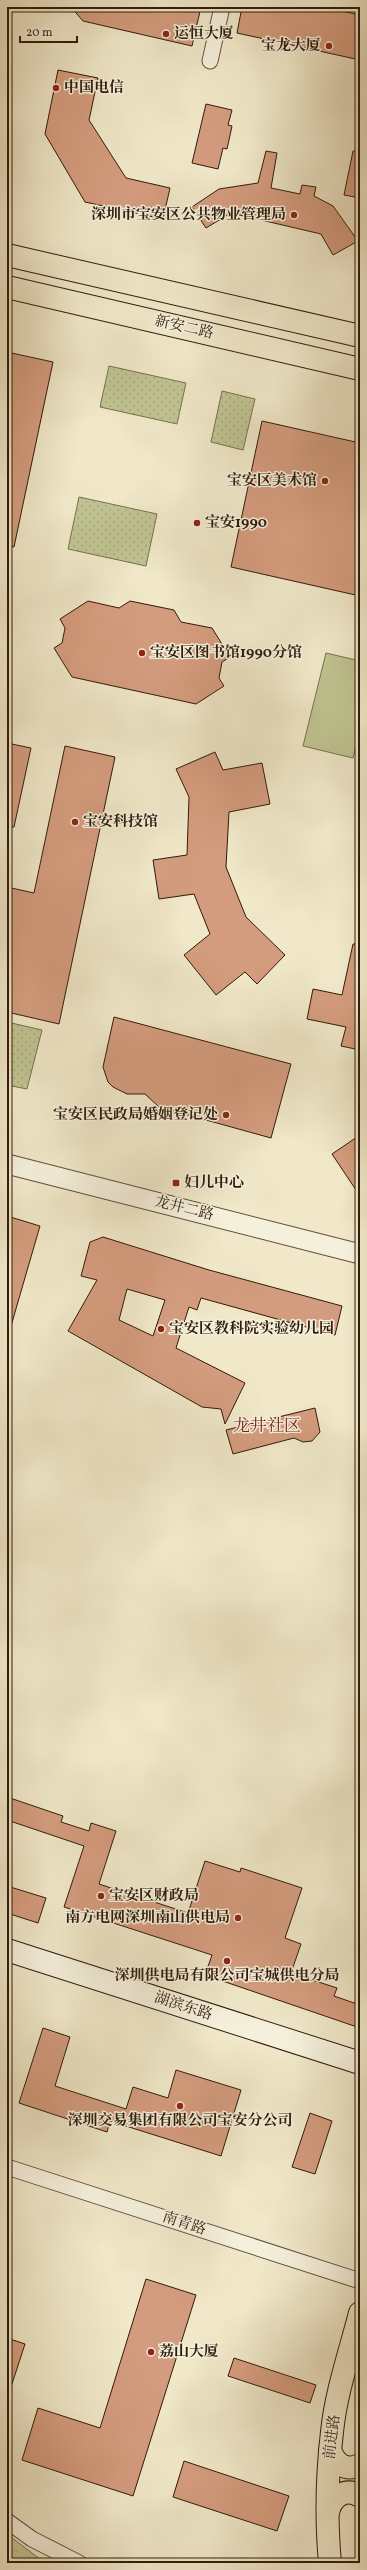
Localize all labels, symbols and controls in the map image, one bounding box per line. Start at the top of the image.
scale bar [20,18,77,44]
place label: 运恒大厦 [174,24,234,45]
text: 20 m [26,25,53,41]
marker: 运恒大厦 [161,29,171,39]
place label: 宝龙大厦 [261,36,321,57]
marker: 宝龙大厦 [324,41,334,51]
place label: 中国电信 [64,78,124,99]
marker: 中国电信 [51,83,61,93]
place label: 深圳市宝安区公共物业管理局 [91,205,286,226]
marker: 深圳市宝安区公共物业管理局 [289,210,299,220]
street label: 新安二路 [152,311,216,345]
place label: 宝安区美术馆 [227,471,317,492]
marker: 宝安区美术馆 [320,476,330,486]
place label: 宝安1990 [205,513,267,534]
marker: 宝安1990 [192,518,202,528]
place label: 宝安区图书馆1990分馆 [150,643,302,664]
marker: 宝安区图书馆1990分馆 [137,648,147,658]
place label: 宝安科技馆 [83,812,158,833]
marker: 宝安科技馆 [70,817,80,827]
place label: 宝安区民政局婚姻登记处 [53,1105,218,1126]
marker: 宝安区民政局婚姻登记处 [221,1110,231,1120]
place label: 妇儿中心 [184,1173,244,1194]
marker: 妇儿中心 [171,1178,181,1188]
street label: 龙井二路 [152,1192,216,1226]
place label: 宝安区教科院实验幼儿园 [169,1319,334,1340]
marker: 宝安区教科院实验幼儿园 [156,1324,166,1334]
district label: 龙井社区 [233,1415,301,1438]
place label: 宝安区财政局 [109,1886,199,1907]
marker: 宝安区财政局 [96,1891,106,1901]
place label: 南方电网深圳南山供电局 [65,1908,230,1929]
marker: 南方电网深圳南山供电局 [233,1913,243,1923]
marker: 深圳供电局有限公司宝城供电分局 [222,1956,232,1966]
place label: 深圳供电局有限公司宝城供电分局 [114,1966,340,1987]
street label: 湖滨东路 [151,1988,215,2026]
marker: 深圳交易集团有限公司宝安分公司 [175,2101,185,2111]
place label: 深圳交易集团有限公司宝安分公司 [67,2111,293,2132]
street label: 南青路 [159,2207,209,2241]
place label: 荔山大厦 [159,2342,219,2363]
marker: 荔山大厦 [146,2347,156,2357]
street label: 前进路 [320,2413,346,2461]

